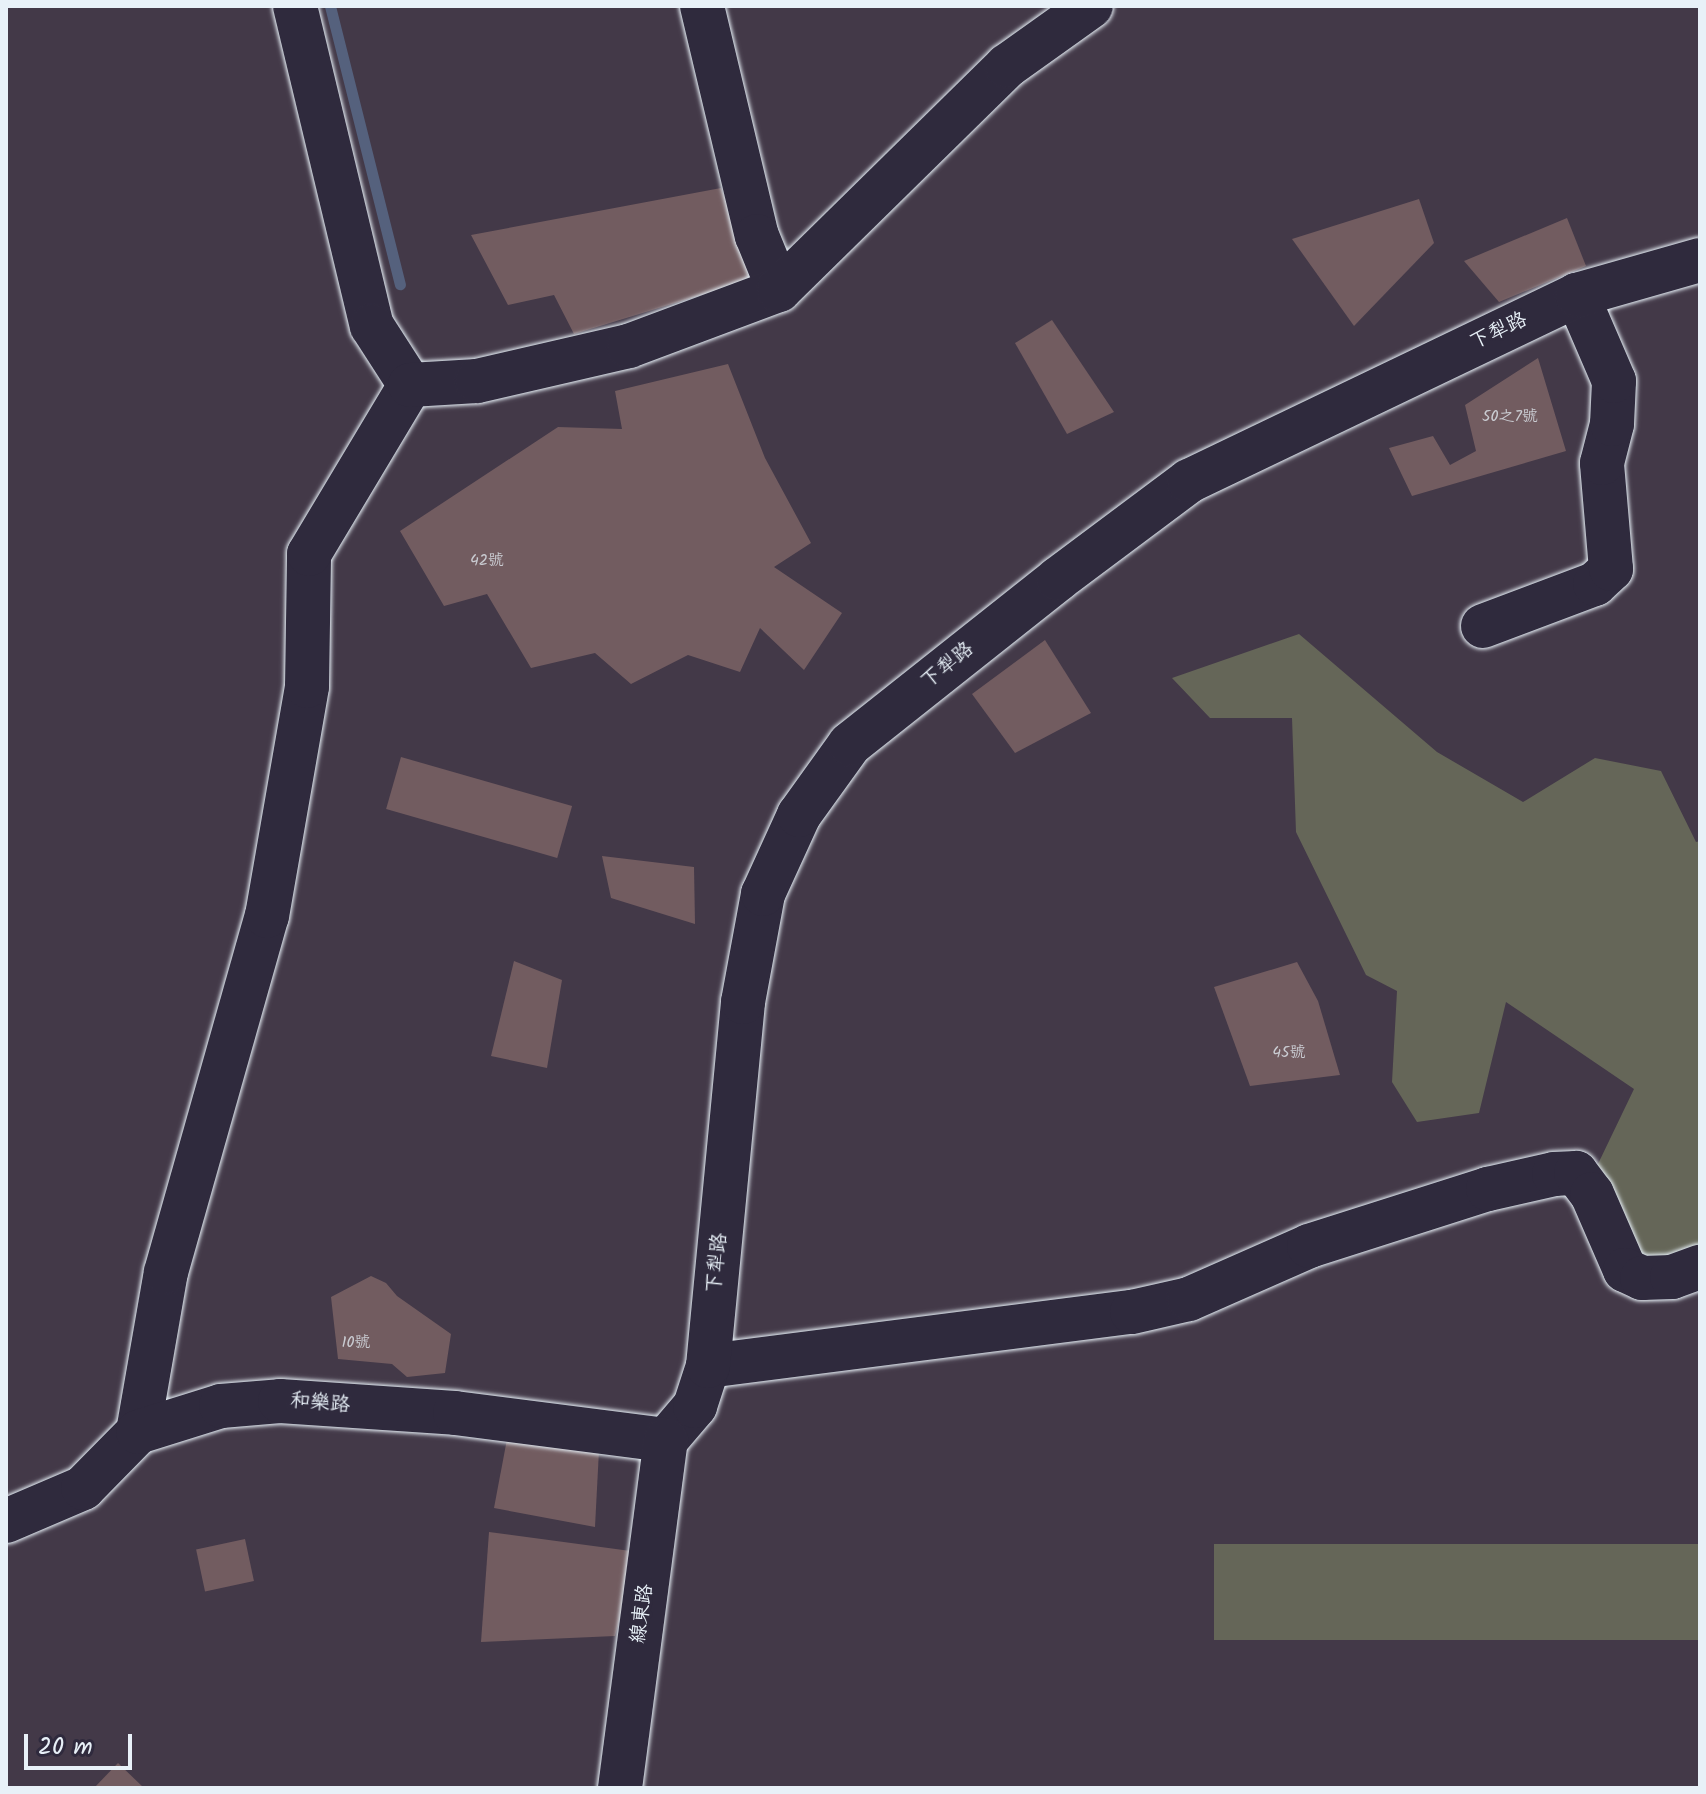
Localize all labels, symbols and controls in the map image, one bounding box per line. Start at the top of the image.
street label: 下犁路 [1467,308,1531,356]
house number: 50之7號 [1482,407,1538,427]
house number: 42號 [470,551,504,571]
street label: 下犁路 [917,638,979,694]
house number: 45號 [1272,1043,1306,1063]
street label: 下犁路 [703,1232,733,1294]
house number: 10號 [341,1333,371,1353]
street label: 和樂路 [289,1389,351,1419]
street label: 線東路 [627,1583,659,1645]
scale bar [28,1718,136,1768]
text: 20 m [38,1728,93,1767]

